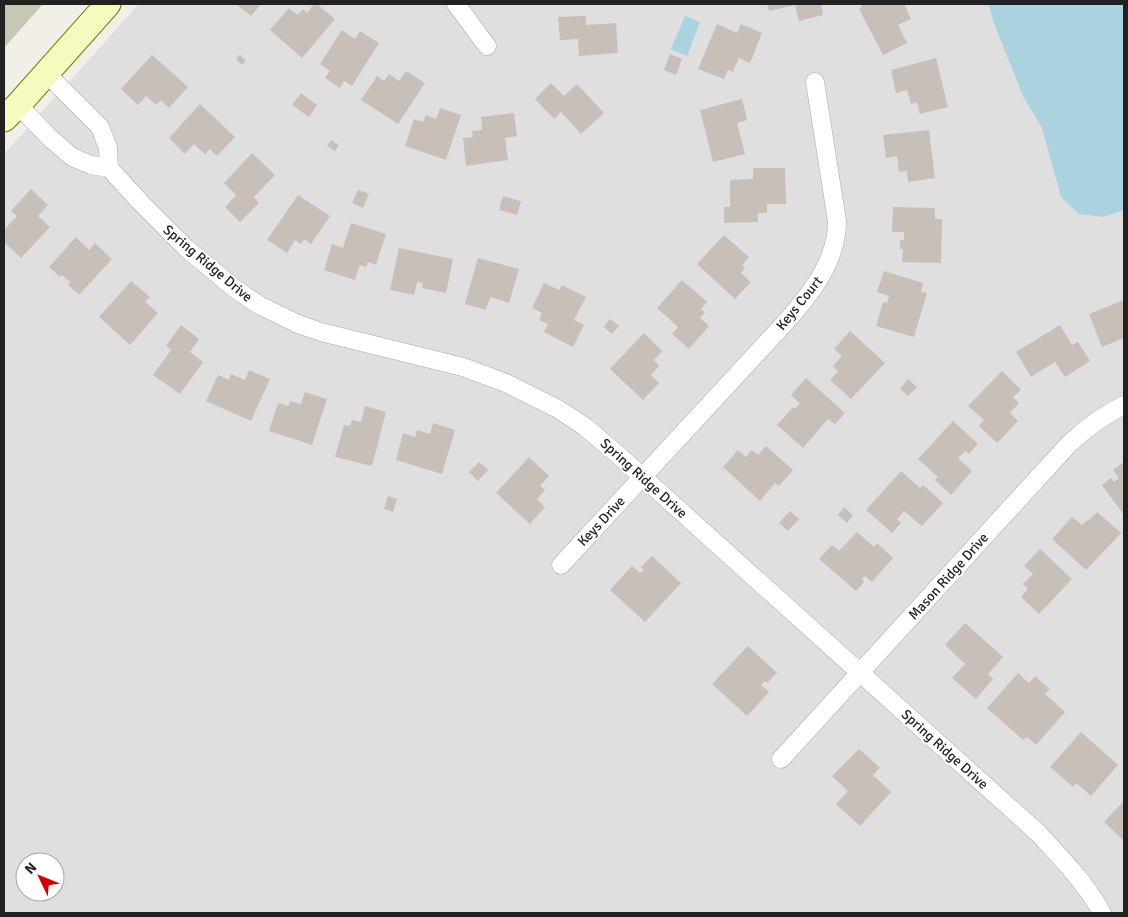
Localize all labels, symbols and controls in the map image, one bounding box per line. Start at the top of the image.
street label: Spring Ridge Drive [160,221,256,306]
street label: Keys Court [773,273,826,334]
street label: Spring Ridge Drive [597,435,691,522]
street label: Keys Drive [574,493,629,550]
street label: Mason Ridge Drive [905,529,992,623]
street label: Spring Ridge Drive [898,706,992,793]
north arrow [15,852,65,902]
text: N [21,859,40,878]

